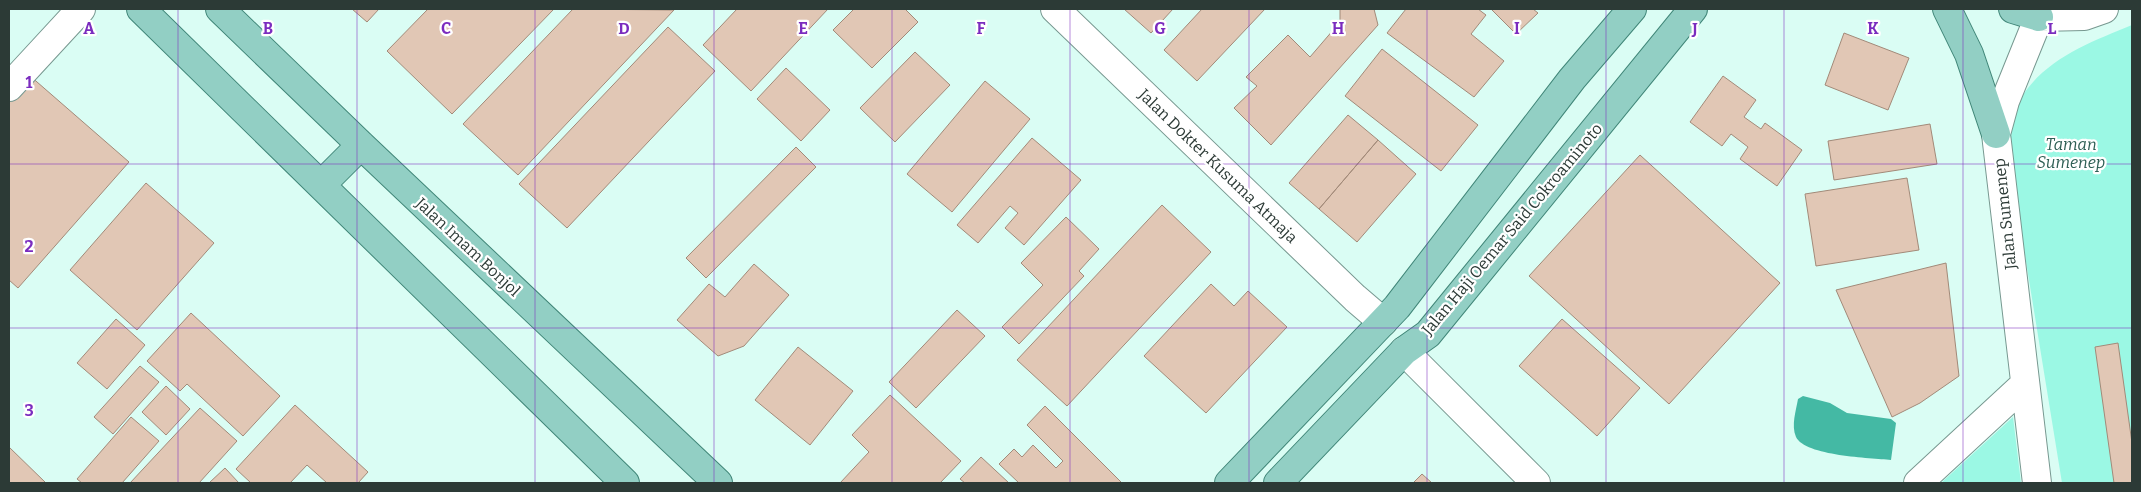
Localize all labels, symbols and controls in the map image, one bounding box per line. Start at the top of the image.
text: A [83,19,95,38]
text: B [263,19,273,38]
text: C [441,19,451,38]
text: D [618,19,630,38]
text: E [798,19,808,38]
text: F [977,19,986,38]
text: G [1154,19,1166,38]
text: H [1332,19,1345,38]
text: I [1514,19,1520,38]
text: J [1691,19,1698,38]
text: K [1867,19,1879,38]
text: L [2048,19,2057,38]
text: 1 [26,73,33,92]
street label: Jalan Dokter Kusuma Atmaja [1134,84,1302,247]
street label: Jalan Haji Oemar Said Cokroaminoto [1417,119,1606,340]
park label: Taman Sumenep [2037,135,2105,172]
street label: Jalan Sumenep [1990,157,2020,272]
street label: Jalan Imam Bonjol [411,193,524,301]
text: 2 [24,237,34,256]
text: 3 [24,401,34,420]

